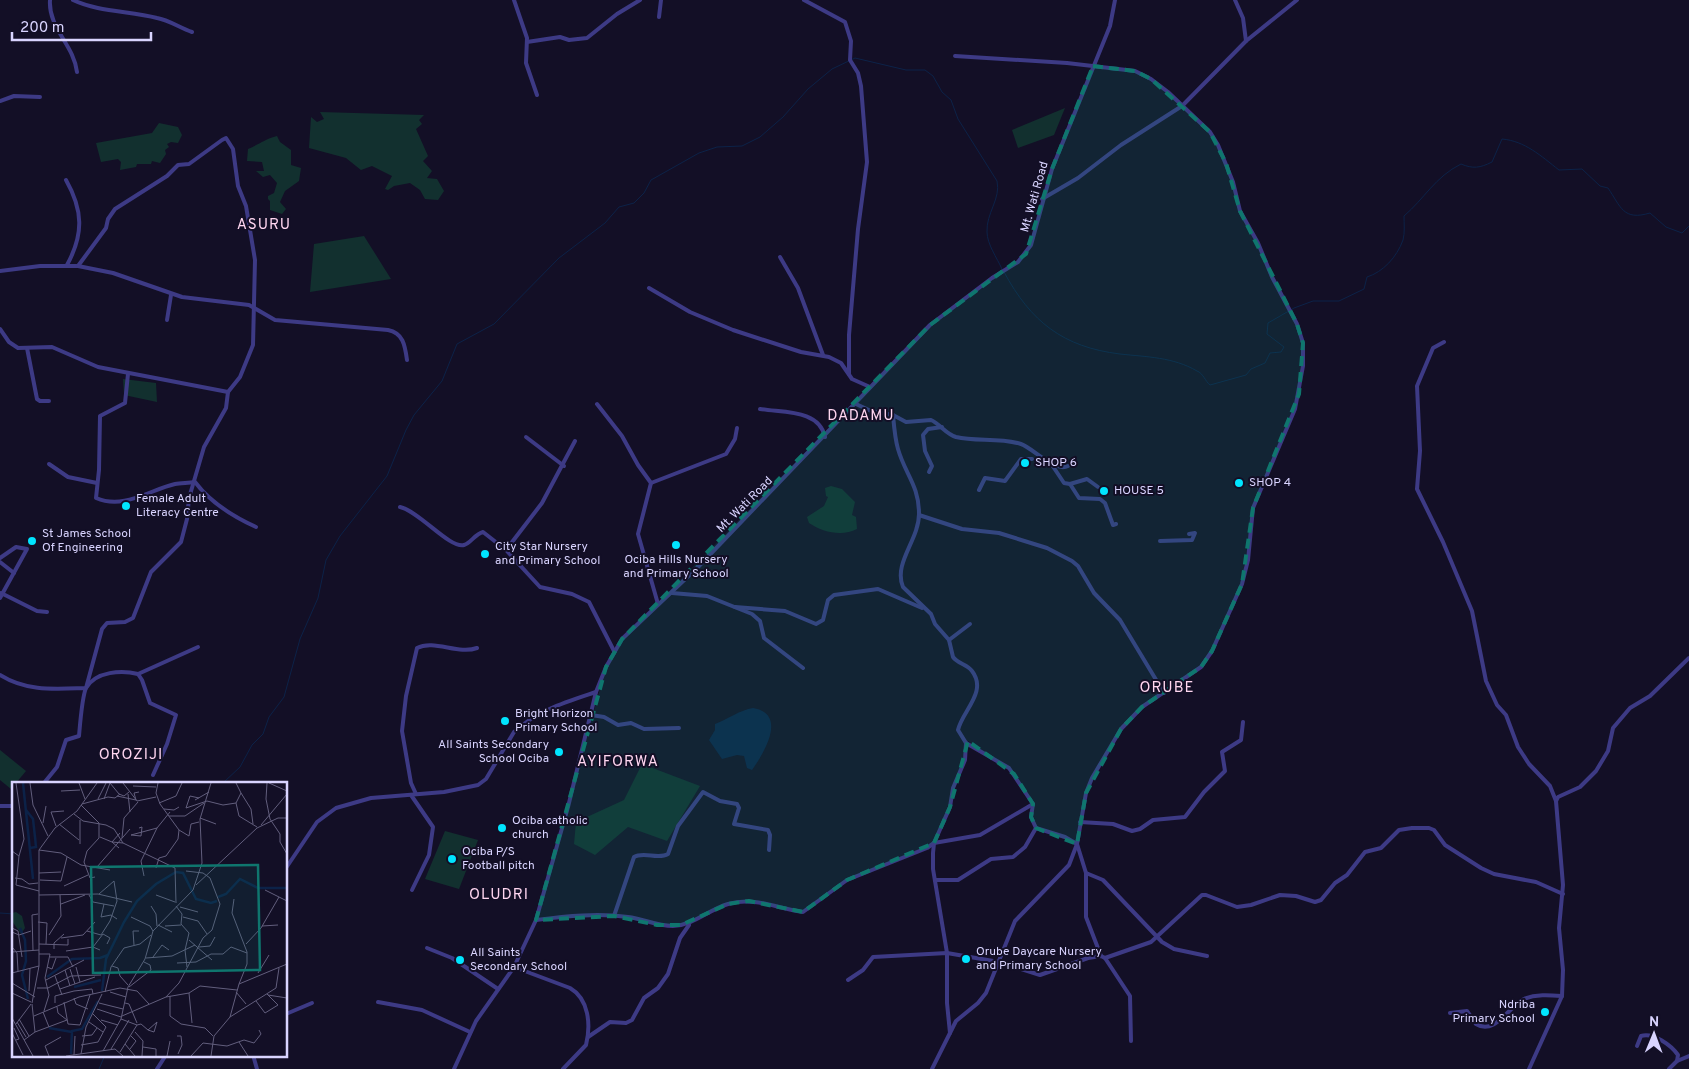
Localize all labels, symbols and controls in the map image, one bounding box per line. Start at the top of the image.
scale bar [12,10,151,42]
text: 200 m [20,19,65,38]
street label: Mt. Wati Road [1017,160,1053,234]
district label: ASURU [237,216,291,235]
district label: DADAMU [827,407,895,426]
place label: SHOP 6 [1035,455,1077,471]
marker: SHOP 6 [1019,457,1031,469]
street label: Mt. Wati Road [714,474,776,536]
place label: SHOP 4 [1249,475,1291,491]
marker: SHOP 4 [1233,477,1245,489]
place label: HOUSE 5 [1114,483,1164,499]
marker: HOUSE 5 [1098,485,1110,497]
place label: Female Adult Literacy Centre [136,491,219,521]
marker: Female Adult Literacy Centre [120,500,132,512]
place label: St James School Of Engineering [42,526,131,556]
marker: St James School Of Engineering [26,535,38,547]
place label: City Star Nursery and Primary School [495,539,600,569]
marker: Ociba Hills Nursery and Primary School [670,539,682,551]
marker: City Star Nursery and Primary School [479,548,491,560]
place label: Ociba Hills Nursery and Primary School [623,552,729,582]
district label: ORUBE [1140,679,1194,698]
place label: Bright Horizon Primary School [515,706,598,736]
marker: Bright Horizon Primary School [499,715,511,727]
place label: All Saints Secondary School Ociba [438,737,549,767]
district label: OROZIJI [99,746,163,765]
marker: All Saints Secondary School Ociba [553,746,565,758]
district label: AYIFORWA [577,753,659,772]
inset map [12,782,288,1056]
place label: Ociba catholic church [512,813,588,843]
marker: Ociba catholic church [496,822,508,834]
place label: Ociba P/S Football pitch [462,844,535,874]
marker: Ociba P/S Football pitch [446,853,458,865]
district label: OLUDRI [469,886,529,905]
place label: Orube Daycare Nursery and Primary School [976,944,1102,974]
place label: All Saints Secondary School [470,945,567,975]
marker: Orube Daycare Nursery and Primary School [960,953,972,965]
marker: All Saints Secondary School [454,954,466,966]
place label: Ndriba Primary School [1453,997,1535,1027]
marker: Ndriba Primary School [1539,1006,1551,1018]
north arrow [1629,1009,1679,1059]
text: N [1649,1014,1659,1031]

